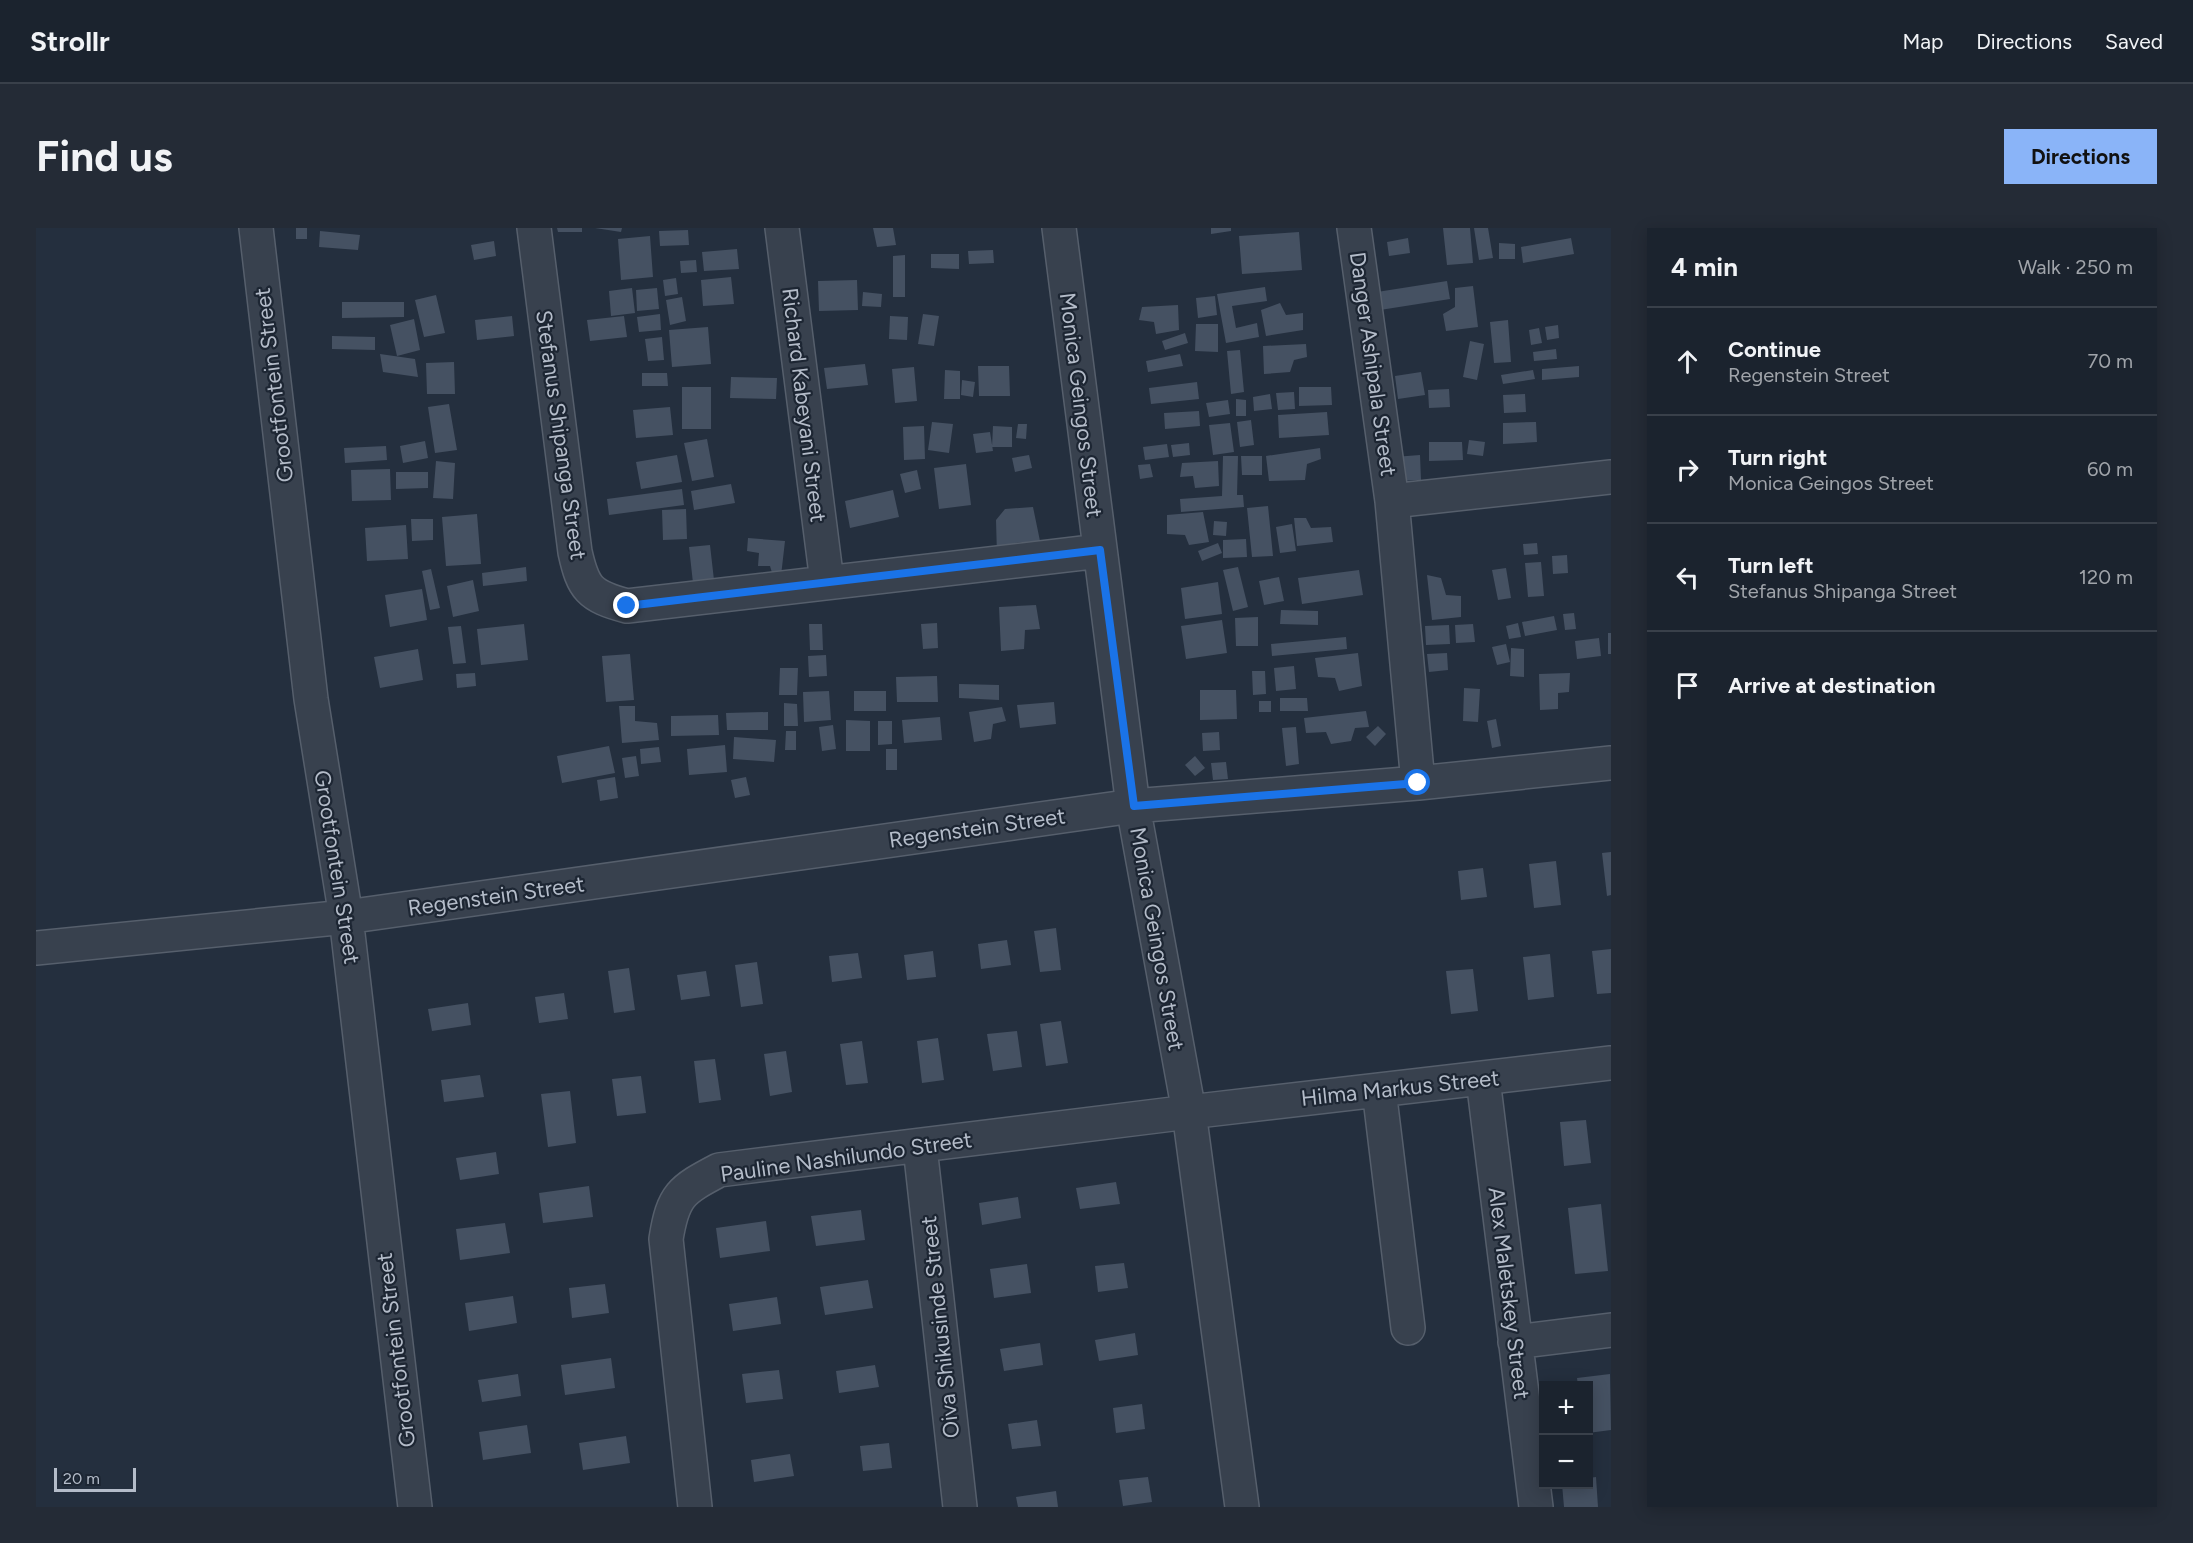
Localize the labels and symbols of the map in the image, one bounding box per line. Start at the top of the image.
street label: Danger Ashipala Street [1344,250,1402,478]
street label: Grootfontein Street [249,286,299,484]
street label: Richard Kabeyani Street [776,286,832,524]
street label: Monica Geingos Street [1054,291,1108,519]
street label: Stefanus Shipanga Street [530,308,592,562]
route end [613,592,639,618]
street label: Grootfontein Street [308,768,366,966]
route start [1404,769,1430,795]
street label: Regenstein Street [887,802,1067,854]
street label: Monica Geingos Street [1124,825,1190,1053]
street label: Regenstein Street [406,870,586,922]
street label: Hilma Markus Street [1299,1064,1501,1112]
street label: Pauline Nashilundo Street [719,1126,973,1188]
street label: Alex Maletskey Street [1483,1185,1535,1401]
street label: Oiva Shikusinde Street [915,1214,965,1440]
street label: Grootfontein Street [371,1251,421,1449]
scale bar [54,1465,136,1492]

